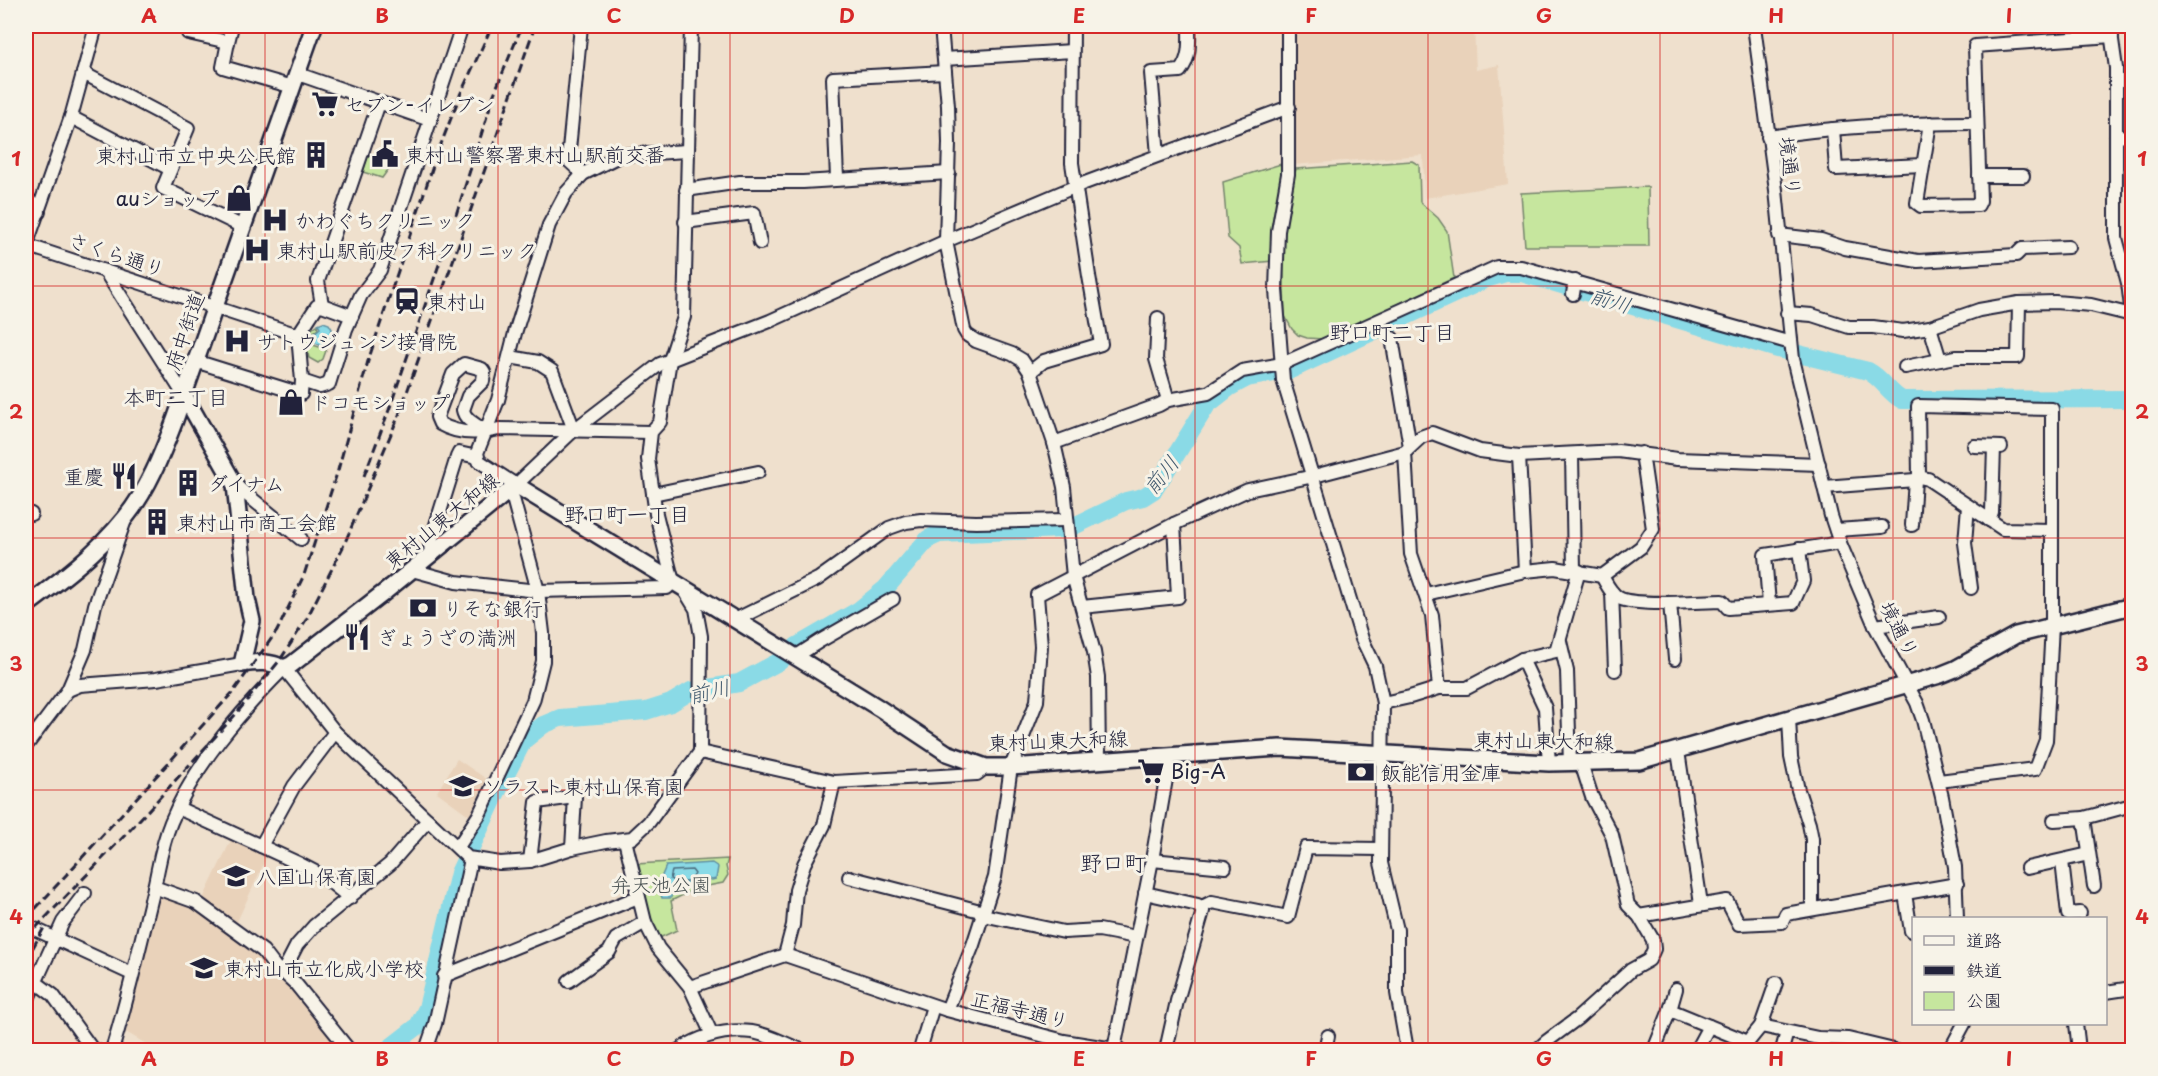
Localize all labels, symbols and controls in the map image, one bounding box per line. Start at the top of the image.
text: A [141,0,157,30]
text: B [375,0,389,30]
text: C [606,0,622,30]
text: D [839,0,855,30]
text: E [1073,0,1085,30]
text: F [1305,0,1317,30]
text: G [1536,0,1552,30]
text: H [1768,0,1784,30]
text: I [2006,0,2012,30]
supermarket icon: セブン-イレブン [310,89,340,119]
place label: セブン-イレブン [345,89,495,119]
street label: 境通り [1772,134,1810,198]
public building icon: 東村山警察署東村山駅前交番 [370,139,400,169]
place label: 東村山警察署東村山駅前交番 [405,139,665,169]
place label: 東村山市立中央公民館 [96,140,296,170]
building icon: 東村山市立中央公民館 [301,140,331,170]
text: 1 [11,143,21,173]
text: 1 [2137,143,2147,173]
place label: auショップ [116,183,219,213]
shop icon: auショップ [224,183,254,213]
hospital icon: かわぐちクリニック [260,205,290,235]
place label: かわぐちクリニック [295,205,475,235]
street label: さくら通り [65,224,169,284]
hospital icon: 東村山駅前皮フ科クリニック [242,235,272,265]
place label: 東村山駅前皮フ科クリニック [277,235,537,265]
water label: 前川 [1586,278,1636,320]
station icon: 東村山 [392,286,422,316]
place label: 東村山 [427,286,487,316]
street label: 府中街道 [157,288,211,374]
district label: 野口町二丁目 [1329,315,1455,347]
hospital icon: サトウジュンジ接骨院 [222,326,252,356]
place label: サトウジュンジ接骨院 [257,326,457,356]
district label: 本町二丁目 [124,380,229,412]
shop icon: ドコモショップ [276,387,306,417]
place label: ドコモショップ [311,387,450,417]
text: 2 [9,396,23,426]
text: 2 [2135,396,2149,426]
water label: 前川 [1134,448,1186,500]
place label: 重慶 [64,461,104,491]
restaurant icon: 重慶 [109,461,139,491]
street label: 東村山東大和線 [377,464,505,576]
building icon: ダイナム [173,468,203,498]
place label: ダイナム [208,468,284,498]
district label: 野口町一丁目 [564,497,690,529]
building icon: 東村山市商工会館 [142,507,172,537]
place label: 東村山市商工会館 [177,507,337,537]
bank icon: りそな銀行 [408,593,438,623]
place label: りそな銀行 [443,593,543,623]
street label: 境通り [1873,595,1927,663]
restaurant icon: ぎょうざの満洲 [342,622,372,652]
place label: ぎょうざの満洲 [377,622,517,652]
text: 3 [9,648,23,678]
text: 3 [2135,648,2149,678]
water label: 前川 [685,670,733,710]
street label: 東村山東大和線 [988,723,1128,757]
street label: 東村山東大和線 [1474,724,1614,756]
supermarket icon: Big-A [1136,756,1166,786]
place label: Big-A [1171,756,1226,786]
bank icon: 飯能信用金庫 [1346,757,1376,787]
place label: 飯能信用金庫 [1381,757,1501,787]
school or university icon: ソラスト東村山保育園 [448,771,478,801]
place label: ソラスト東村山保育園 [483,771,684,801]
district label: 野口町 [1080,845,1146,878]
school or university icon: 八国山保育園 [221,861,251,891]
place label: 八国山保育園 [256,861,376,891]
park label: 弁天池公園 [611,869,711,899]
text: 4 [9,901,23,931]
text: 4 [2135,901,2149,931]
legend [1912,917,2107,1025]
text: 道路 [1966,926,2002,953]
school or university icon: 東村山市立化成小学校 [189,953,219,983]
place label: 東村山市立化成小学校 [224,953,424,983]
text: 鉄道 [1966,956,2002,983]
street label: 正福寺通り [968,982,1072,1036]
text: 公園 [1966,986,2002,1013]
text: A [141,1043,157,1073]
text: B [375,1043,389,1073]
text: C [606,1043,622,1073]
text: D [839,1043,855,1073]
text: E [1073,1043,1085,1073]
text: F [1305,1043,1317,1073]
text: G [1536,1043,1552,1073]
text: H [1768,1043,1784,1073]
text: I [2006,1043,2012,1073]

